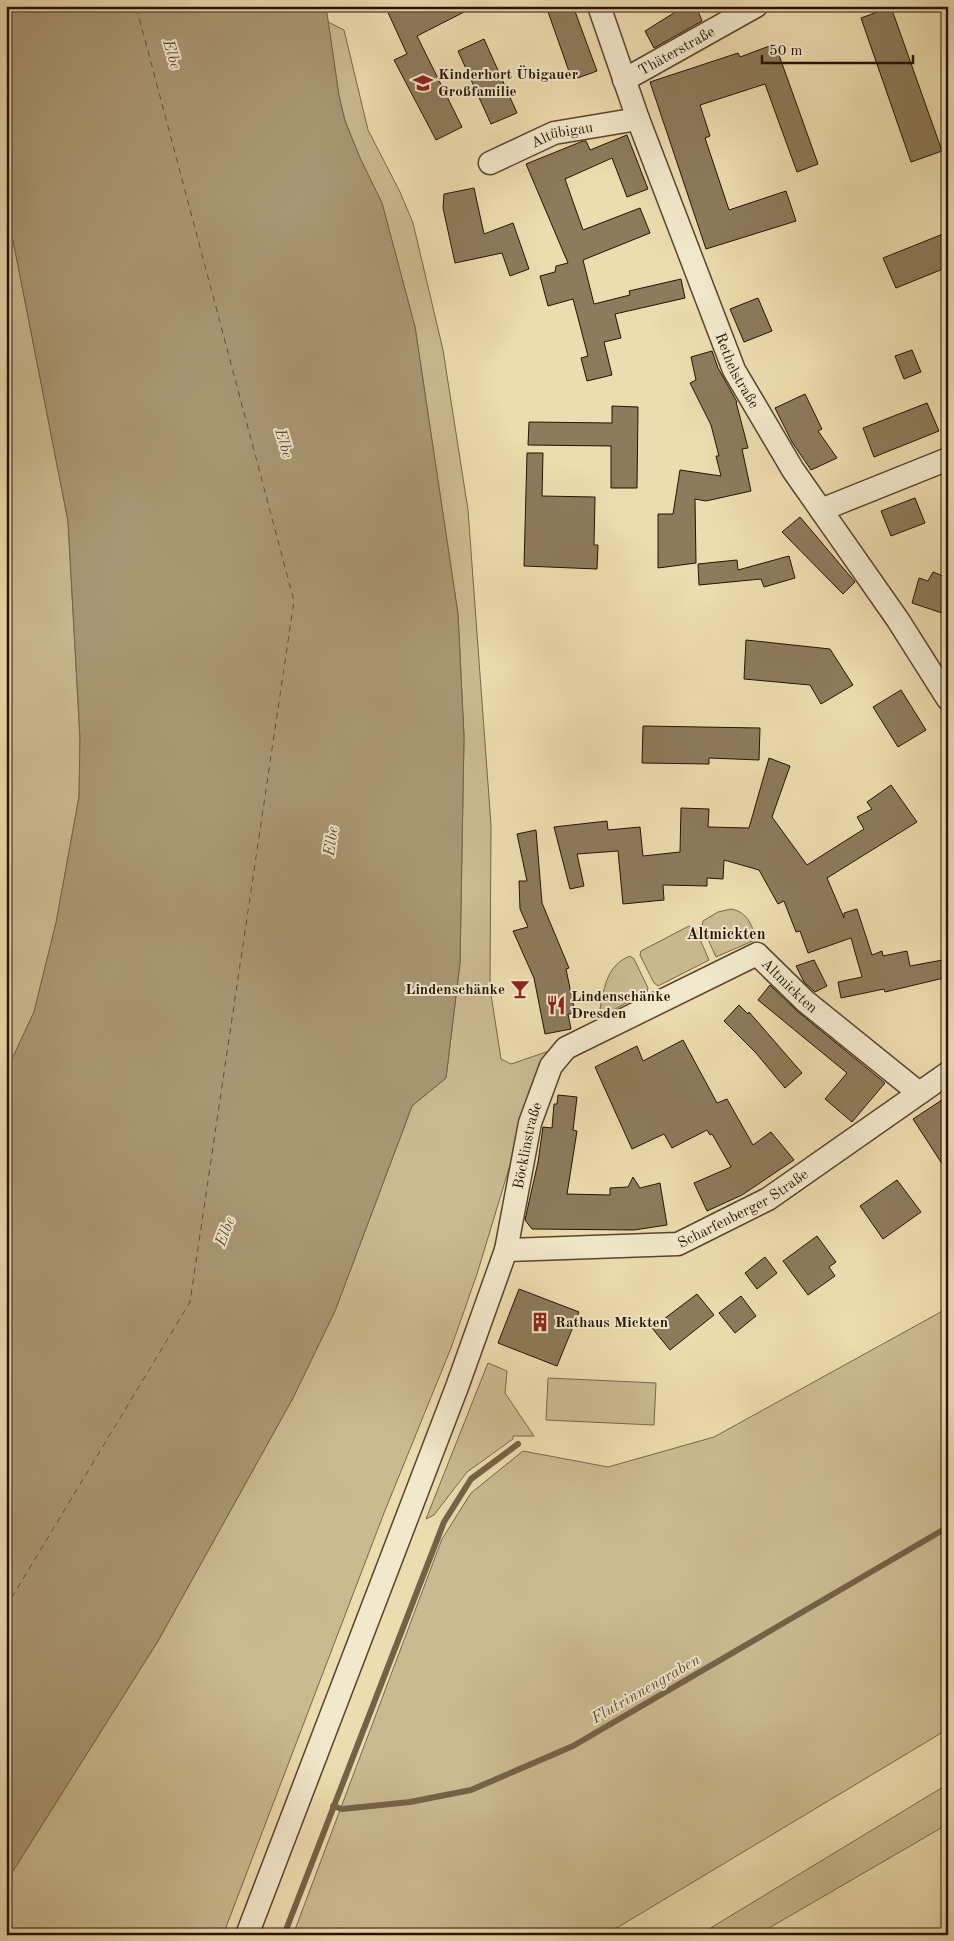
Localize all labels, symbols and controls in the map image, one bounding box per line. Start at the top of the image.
street label: Thäterstraße [636,25,718,79]
scale bar [762,32,913,64]
water label: Elbe [159,37,183,72]
text: 50 m [769,44,803,59]
place label: Kinderhort Übigauer Großfamilie [438,65,579,100]
school or university icon: Kinderhort Übigauer Großfamilie [412,72,434,94]
street label: Altübigau [529,121,594,152]
street label: Rethelstraße [712,331,761,412]
water label: Elbe [271,426,295,461]
water label: Elbe [322,825,342,858]
district label: Altmickten [686,927,766,943]
street label: Altmickten [758,956,820,1017]
bar icon: Lindenschänke [509,978,531,1000]
place label: Lindenschänke [405,983,505,998]
place label: Lindenschänke Dresden [571,990,671,1022]
restaurant icon: Lindenschänke Dresden [545,994,567,1016]
street label: Böcklinstraße [512,1100,546,1190]
street label: Scharfenberger Straße [676,1167,811,1252]
water label: Elbe [213,1214,239,1250]
building icon: Rathaus Mickten [529,1311,551,1333]
place label: Rathaus Mickten [555,1316,668,1331]
water label: Flutrinnengraben [588,1652,703,1728]

